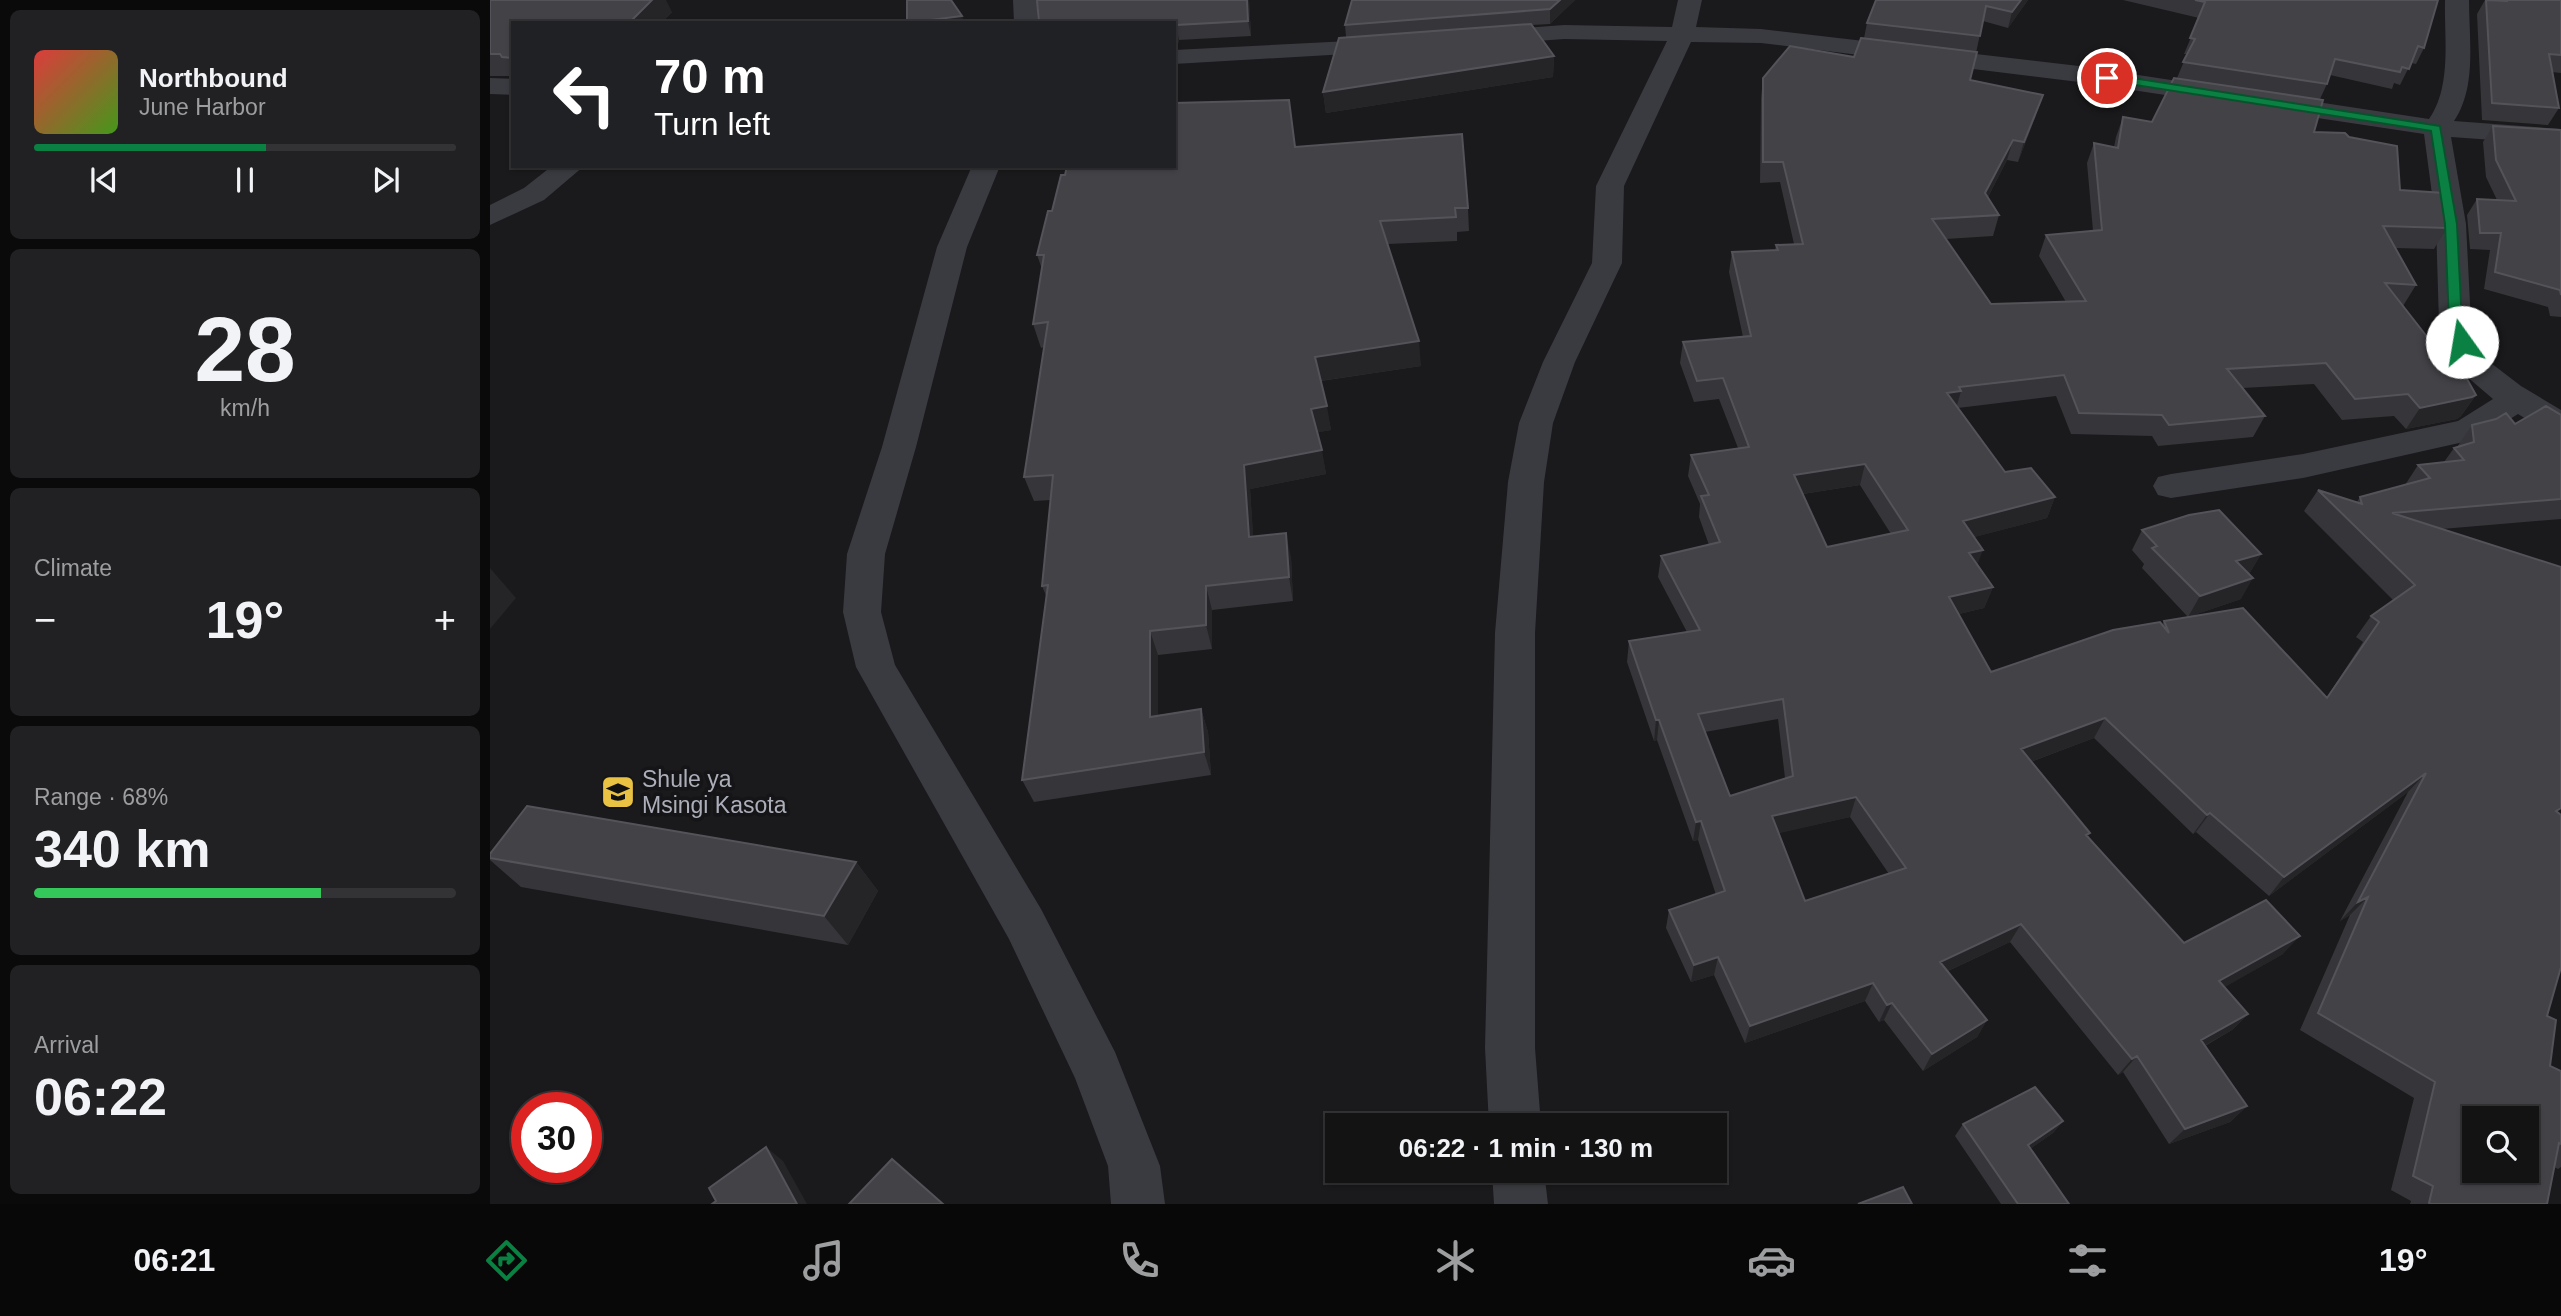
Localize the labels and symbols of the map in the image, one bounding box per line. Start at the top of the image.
pin [2077,48,2137,108]
position arrow [2425,305,2499,379]
place label: Shule ya Msingi Kasota [642,766,787,818]
school or university icon: Shule ya Msingi Kasota [599,773,637,811]
speed limit sign: 30 [511,1092,602,1183]

